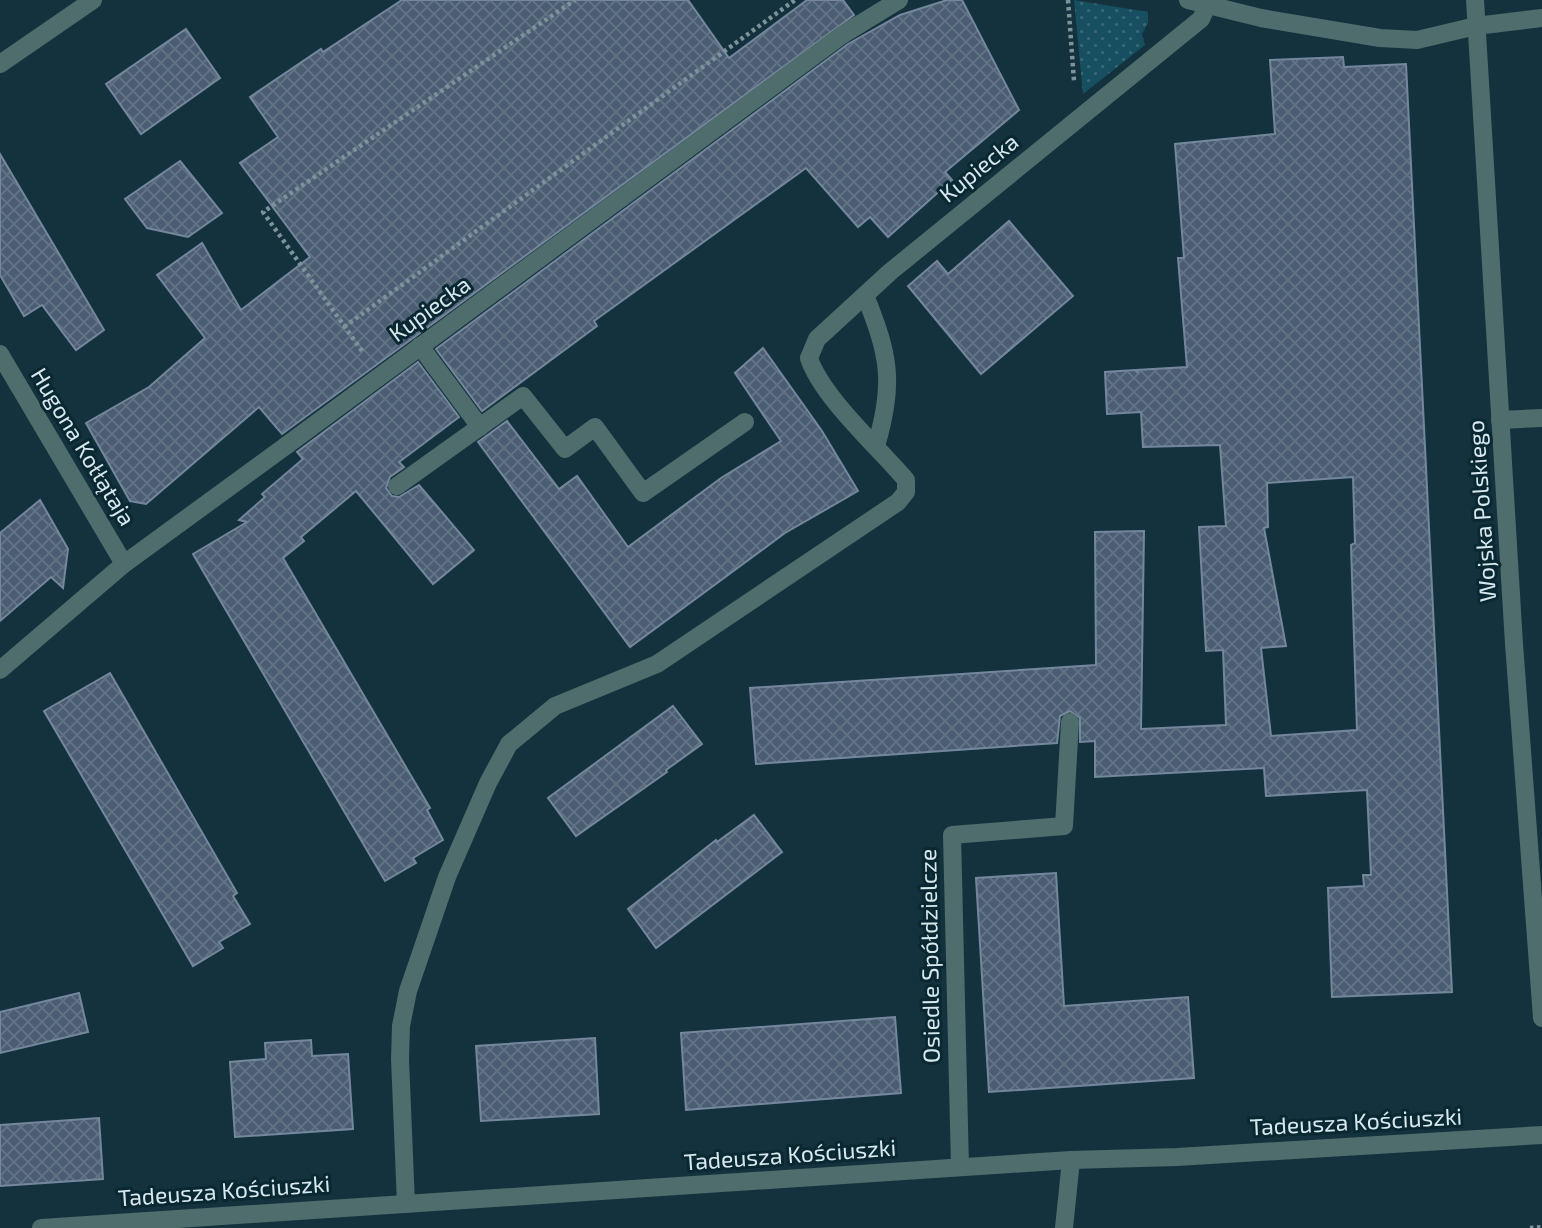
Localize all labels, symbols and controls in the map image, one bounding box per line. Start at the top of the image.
street label: Kupiecka [933,127,1024,208]
street label: Kupiecka [383,269,476,347]
street label: Hugona Kołłątaja [26,362,142,531]
street label: Wojska Polskiego [1461,419,1501,603]
street label: Osiedle Spółdzielcze [913,849,945,1064]
street label: Tadeusza Kościuszki [1249,1101,1463,1141]
street label: Tadeusza Kościuszki [683,1133,897,1175]
street label: Tadeusza Kościuszki [117,1169,331,1211]

